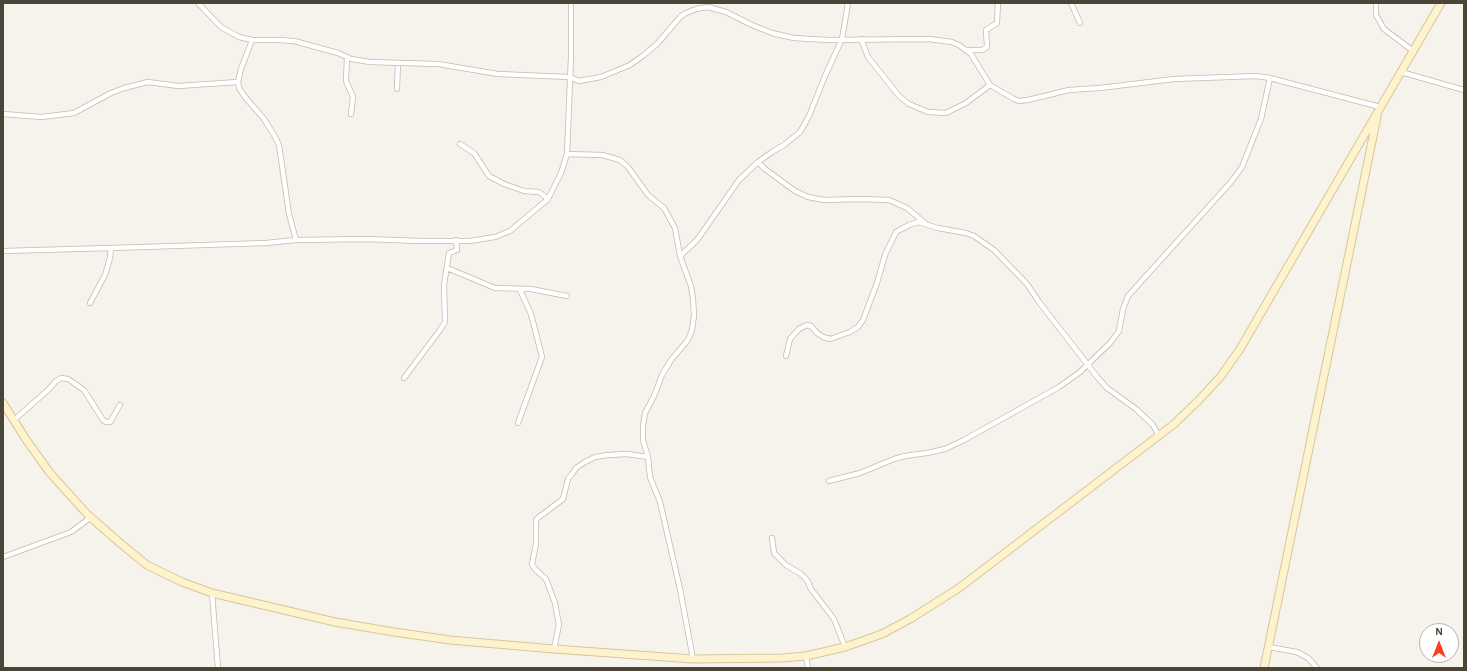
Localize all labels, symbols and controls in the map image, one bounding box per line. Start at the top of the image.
north arrow [1419,623,1459,663]
text: N [1435,626,1443,637]

